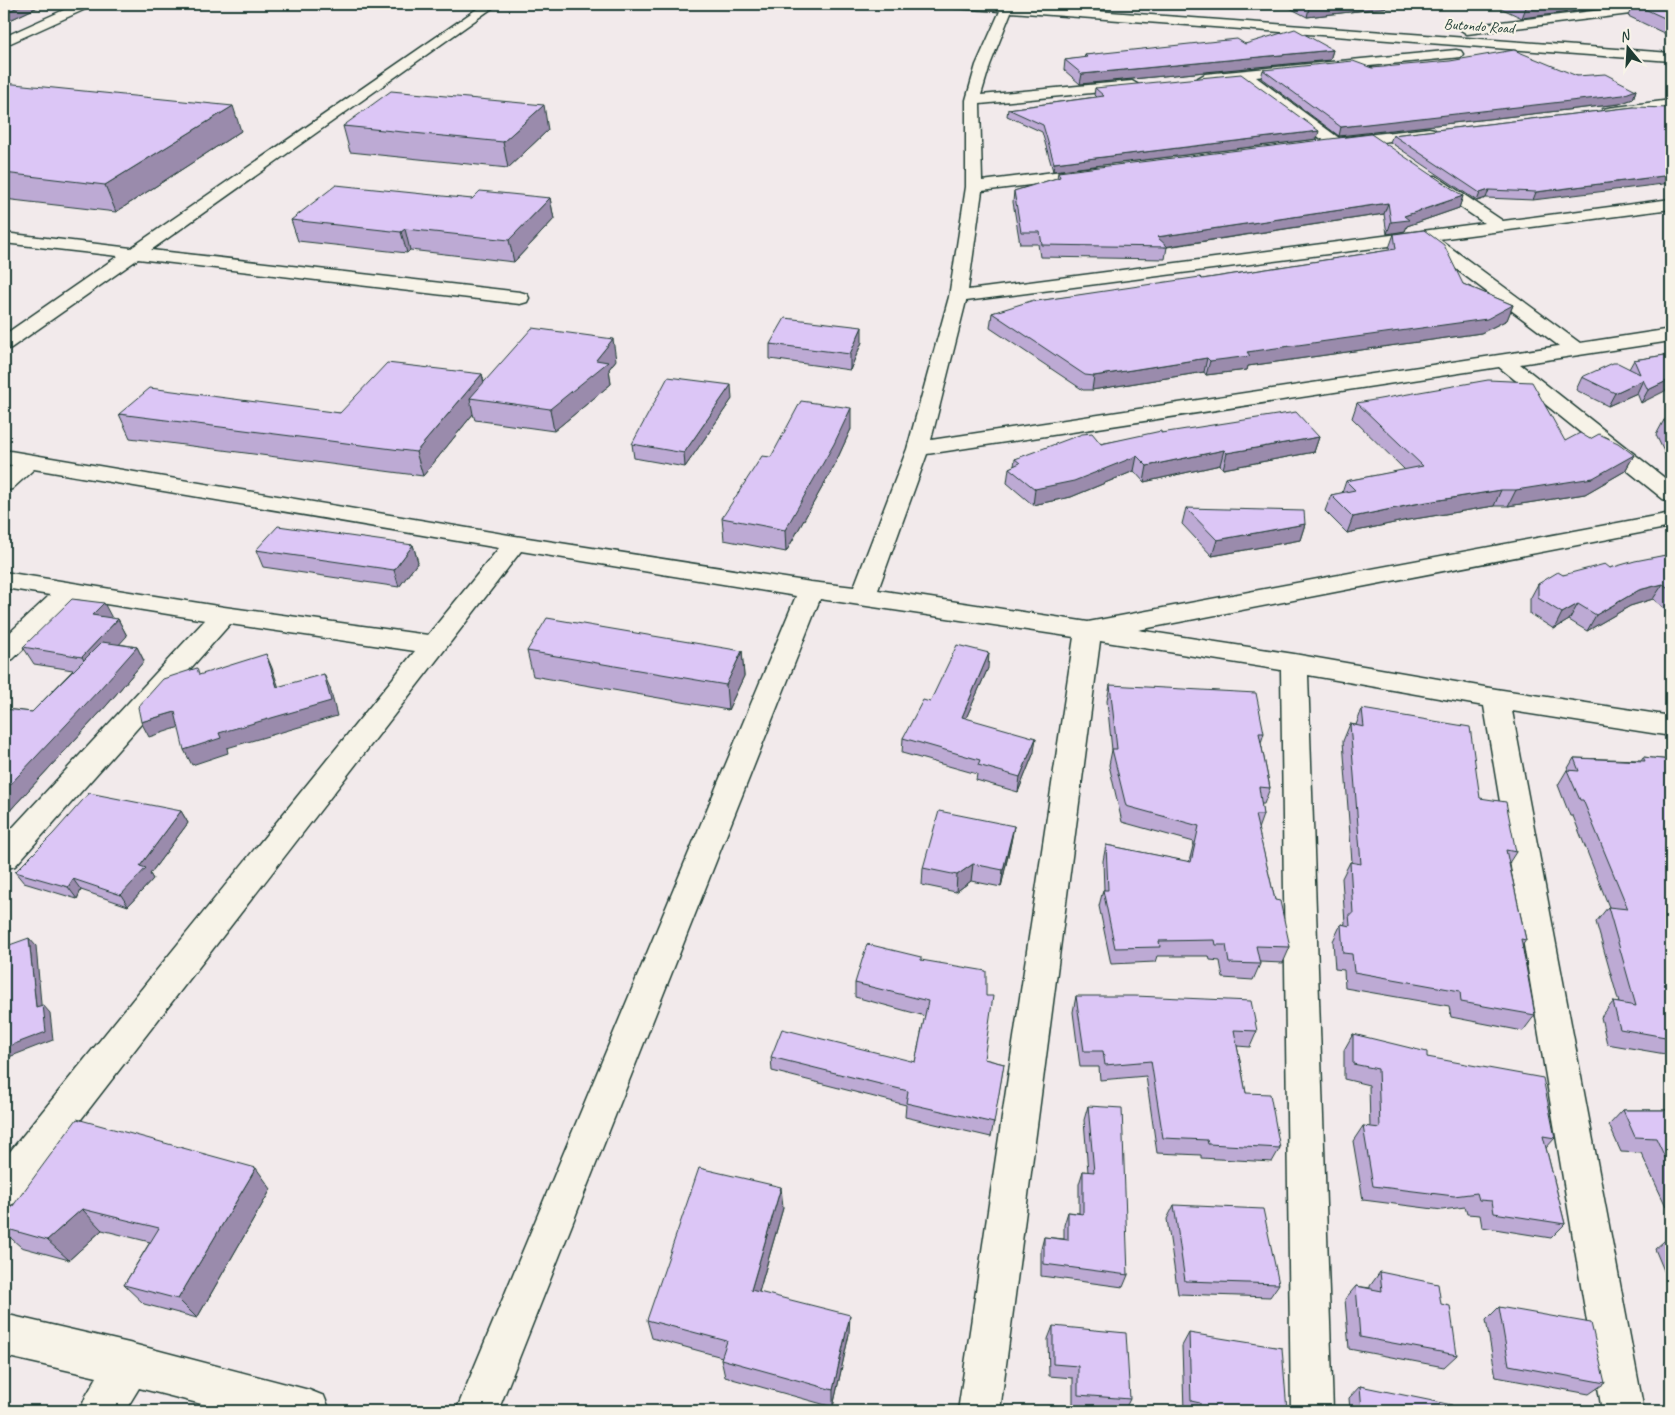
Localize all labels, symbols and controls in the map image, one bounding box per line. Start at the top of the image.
street label: Butondo Road [1443,15,1517,39]
north arrow [1602,22,1652,72]
text: N [1617,26,1633,46]

